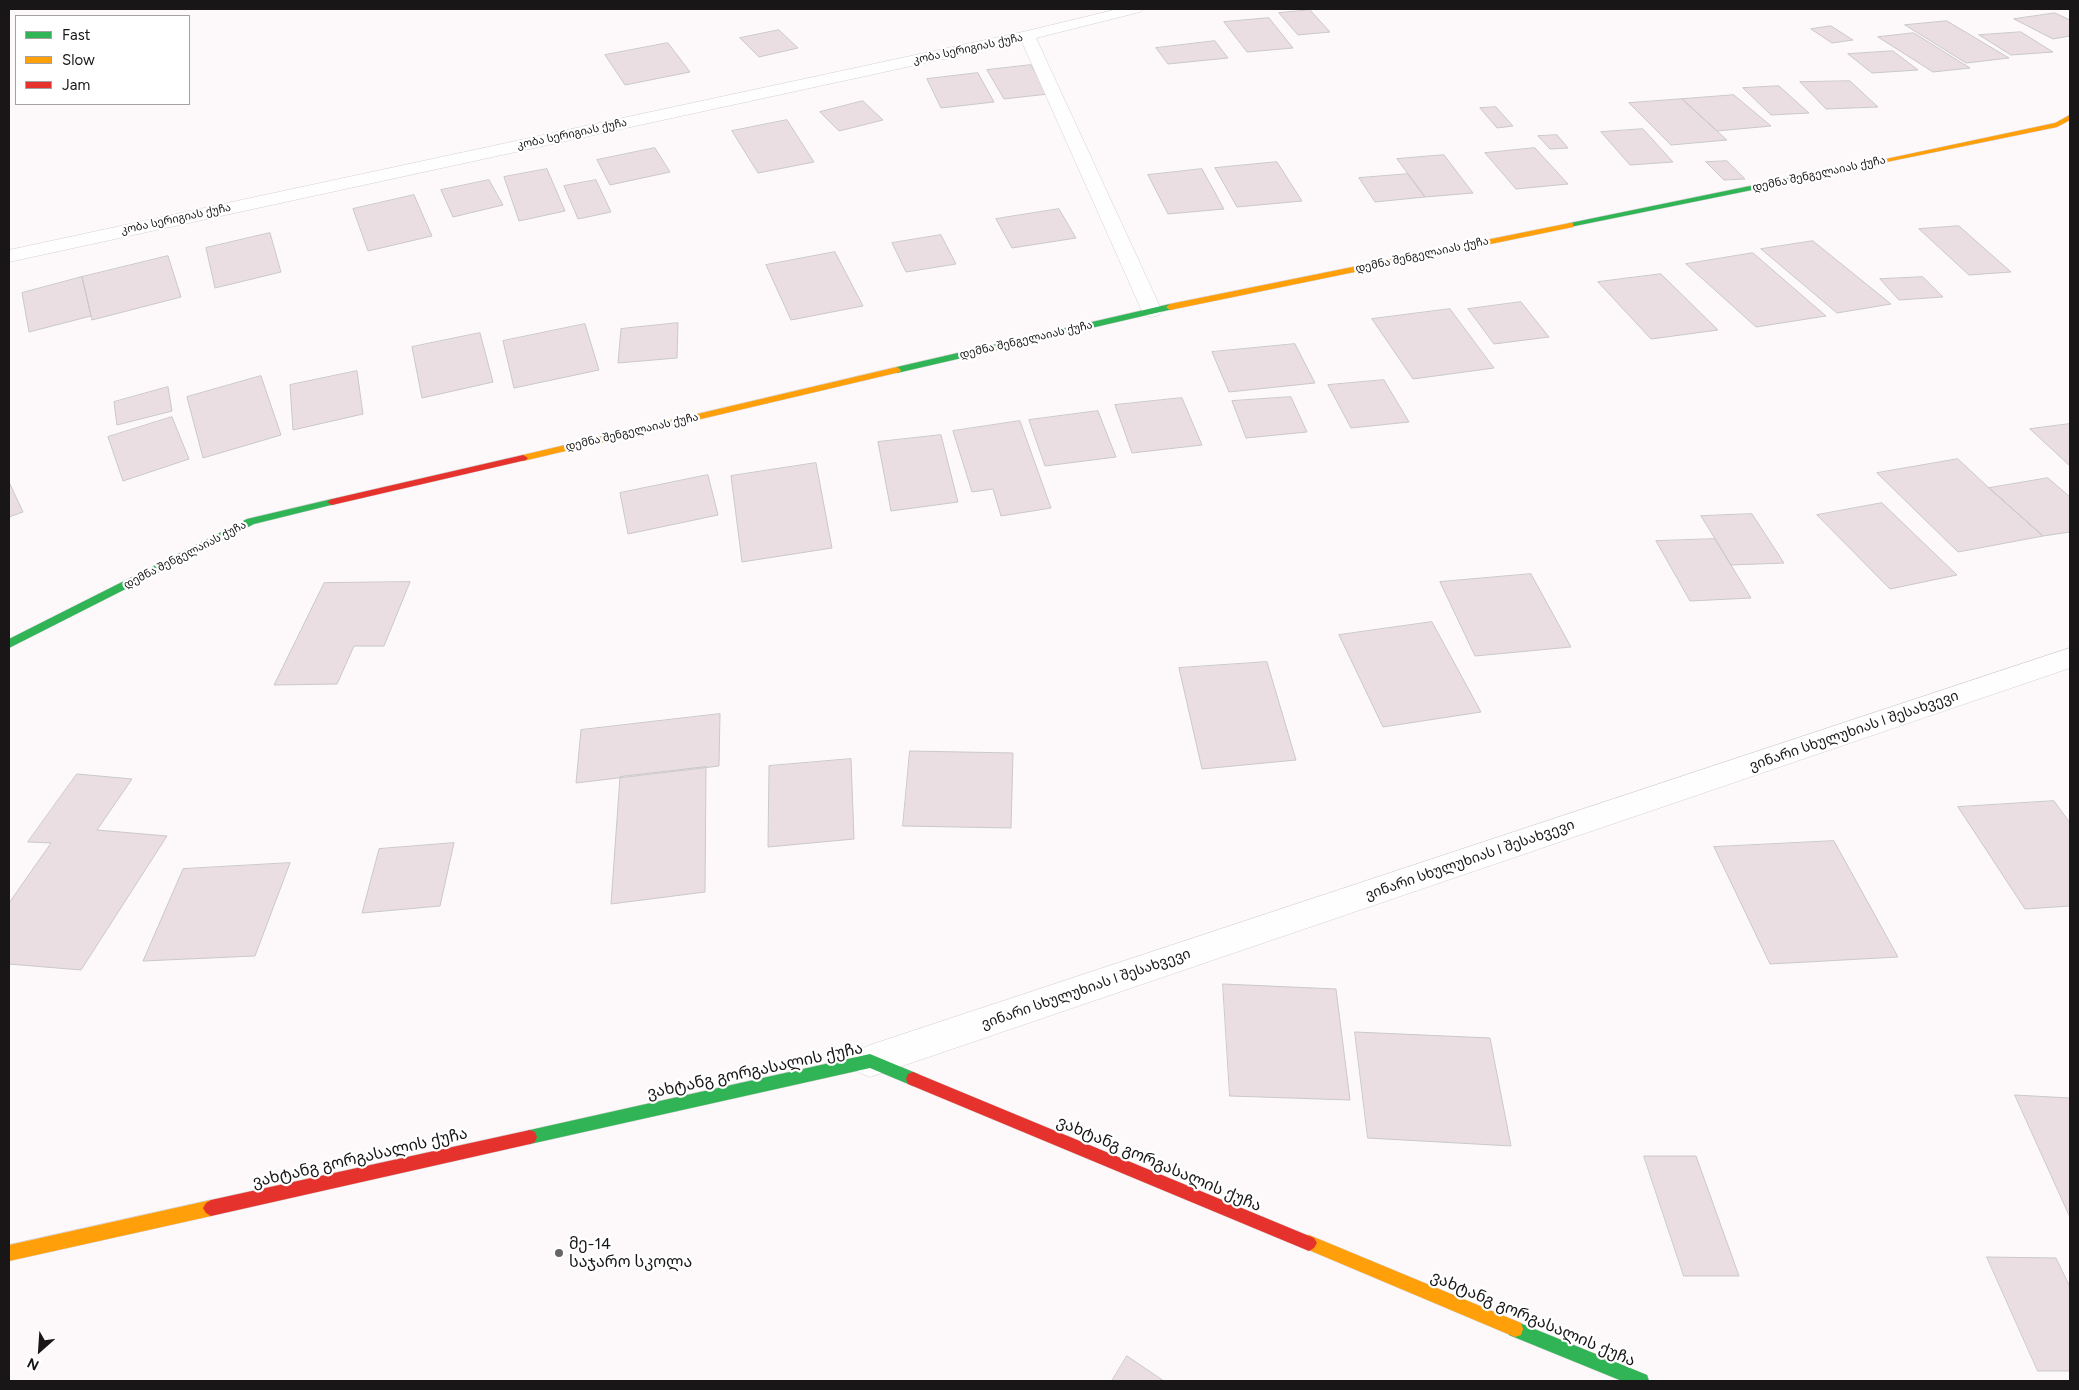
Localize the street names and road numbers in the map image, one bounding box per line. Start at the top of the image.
street label: კობა სერიგიას ქუჩა [912,31,1024,67]
street label: კობა სერიგიას ქუჩა [516,116,628,152]
street label: დემნა შენგელაიას ქუჩა [1751,153,1887,195]
street label: კობა სერიგიას ქუჩა [120,201,232,237]
street label: დემნა შენგელაიას ქუჩა [1354,234,1490,276]
street label: დემნა შენგელაიას ქუჩა [958,318,1094,362]
street label: დემნა შენგელაიას ქუჩა [564,410,700,454]
street label: დემნა შენგელაიას ქუჩა [121,518,249,592]
street label: ვინარი სხულუხიას I შესახვევი [1747,687,1961,775]
street label: ვინარი სხულუხიას I შესახვევი [1363,816,1577,904]
street label: ვინარი სხულუხიას I შესახვევი [979,945,1193,1033]
street label: ვახტანგ გორგასალის ქუჩა [645,1039,865,1103]
street label: ვახტანგ გორგასალის ქუჩა [1054,1112,1264,1216]
street label: ვახტანგ გორგასალის ქუჩა [251,1124,469,1192]
street label: ვახტანგ გორგასალის ქუჩა [1428,1267,1638,1371]

